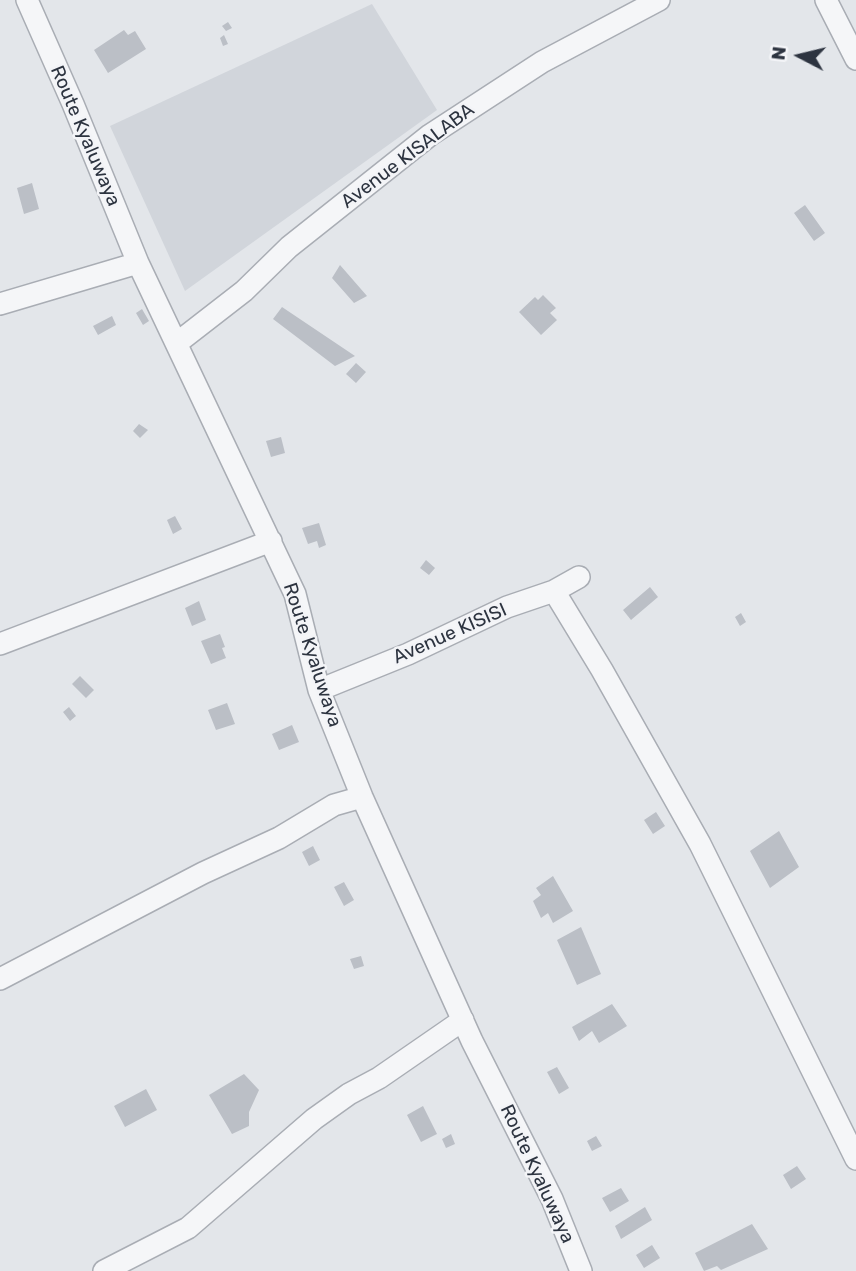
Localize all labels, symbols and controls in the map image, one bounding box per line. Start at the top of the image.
north arrow [765,21,835,91]
text: N [766,45,791,62]
street label: Route Kyaluwaya [45,62,125,210]
street label: Avenue KISALABA [337,98,479,214]
street label: Route Kyaluwaya [278,580,346,730]
street label: Avenue KISISI [390,599,510,669]
street label: Route Kyaluwaya [495,1101,579,1247]

